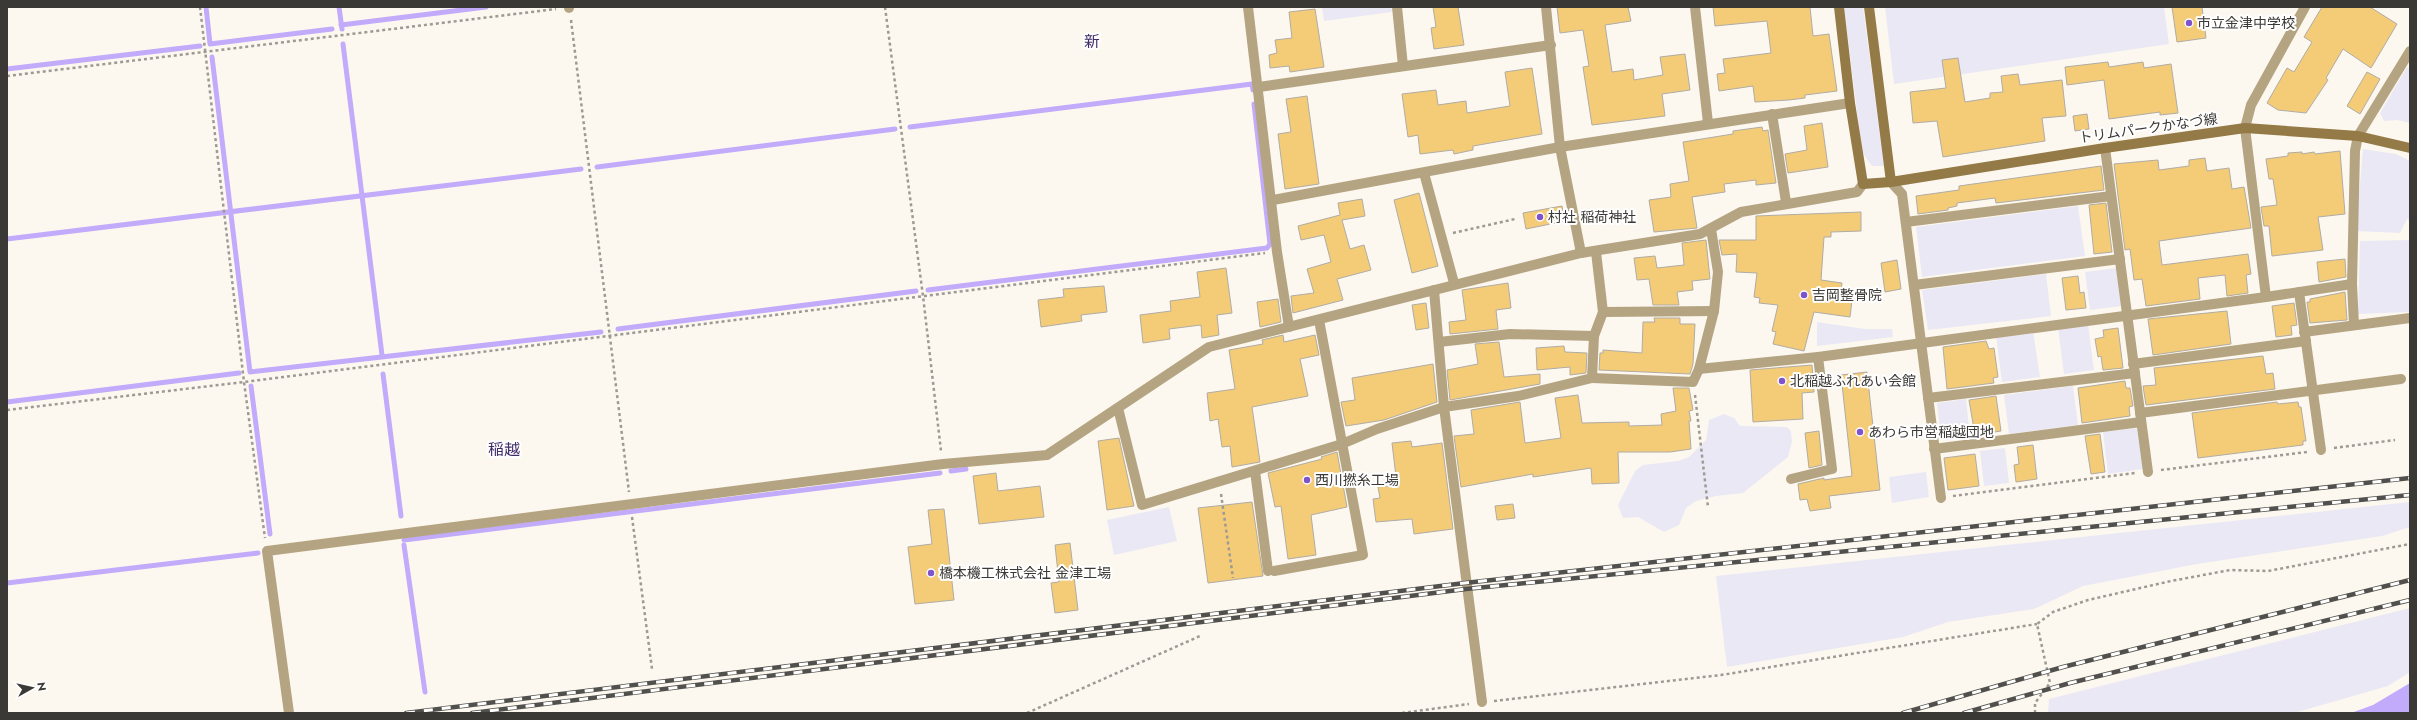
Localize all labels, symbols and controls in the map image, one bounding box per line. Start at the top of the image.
place label: 市立金津中学校 [2197,13,2295,33]
marker: 市立金津中学校 [2184,18,2194,28]
district label: 新 [1084,30,1100,53]
street label: トリムパークかなづ線 [2077,108,2219,148]
place label: 村社 稲荷神社 [1548,207,1636,227]
marker: 村社 稲荷神社 [1535,212,1545,222]
place label: 吉岡整骨院 [1812,285,1882,305]
marker: 吉岡整骨院 [1799,290,1809,300]
place label: 北稲越ふれあい会館 [1790,371,1916,391]
marker: 北稲越ふれあい会館 [1777,376,1787,386]
place label: あわら市営稲越団地 [1868,422,1994,442]
marker: あわら市営稲越団地 [1855,427,1865,437]
district label: 稲越 [488,438,520,461]
place label: 西川撚糸工場 [1315,470,1399,490]
marker: 西川撚糸工場 [1302,475,1312,485]
place label: 橋本機工株式会社 金津工場 [939,563,1111,583]
marker: 橋本機工株式会社 金津工場 [926,568,936,578]
north arrow [12,668,52,708]
text: N [33,681,50,692]

